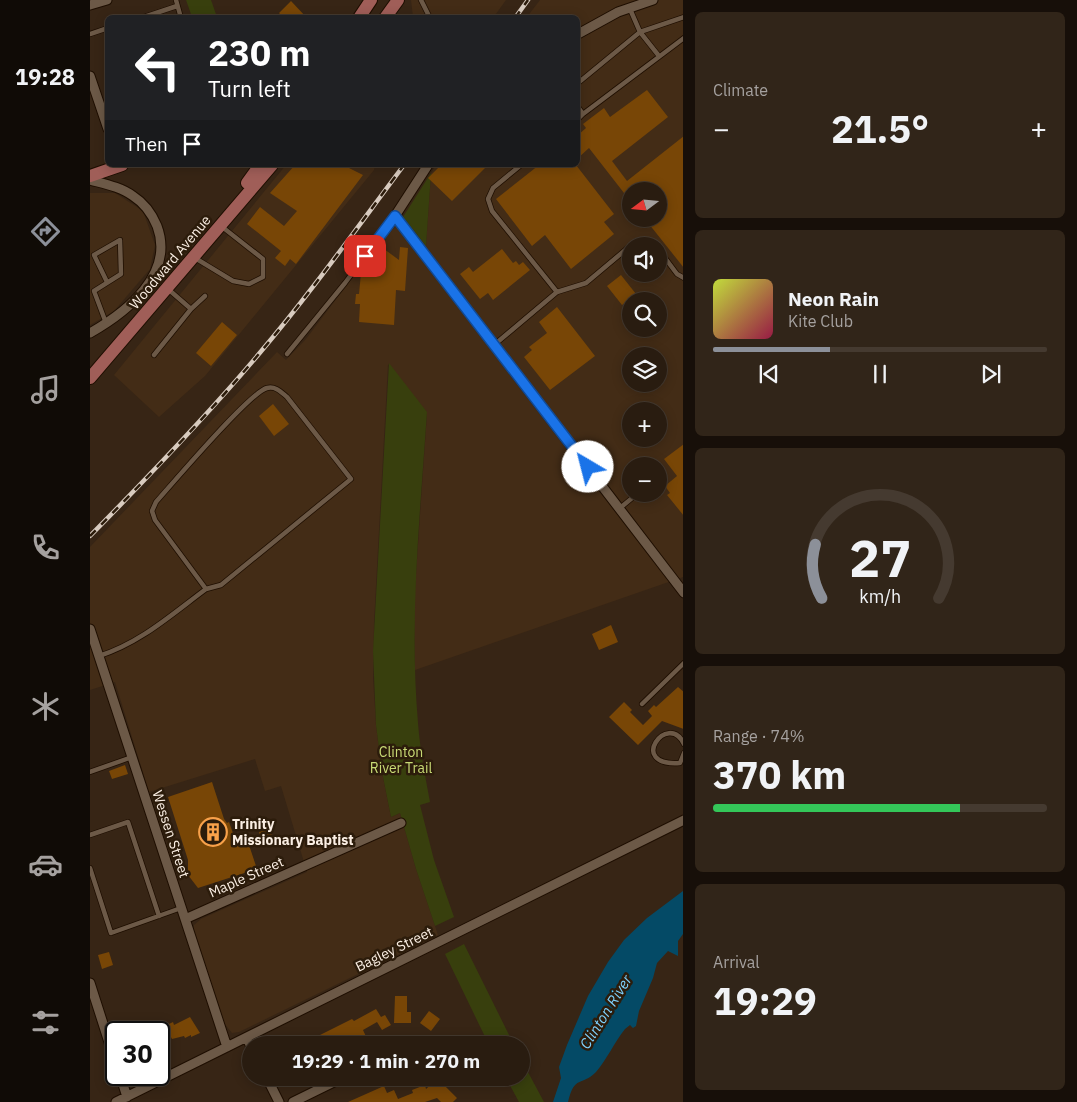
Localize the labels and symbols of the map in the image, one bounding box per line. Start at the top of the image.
north arrow [622,182,668,228]
street label: Woodward Avenue [125,211,215,313]
pin [344,235,386,277]
position arrow [561,440,613,492]
park label: Clinton River Trail [370,743,432,777]
street label: Wessen Street [148,788,194,880]
place label: Trinity Missionary Baptist [232,815,354,849]
building icon: Trinity Missionary Baptist [198,817,228,847]
street label: Maple Street [206,852,286,902]
street label: Bagley Street [352,922,436,976]
water label: Clinton River [575,971,636,1052]
speed limit sign: 30 [105,1021,170,1086]

